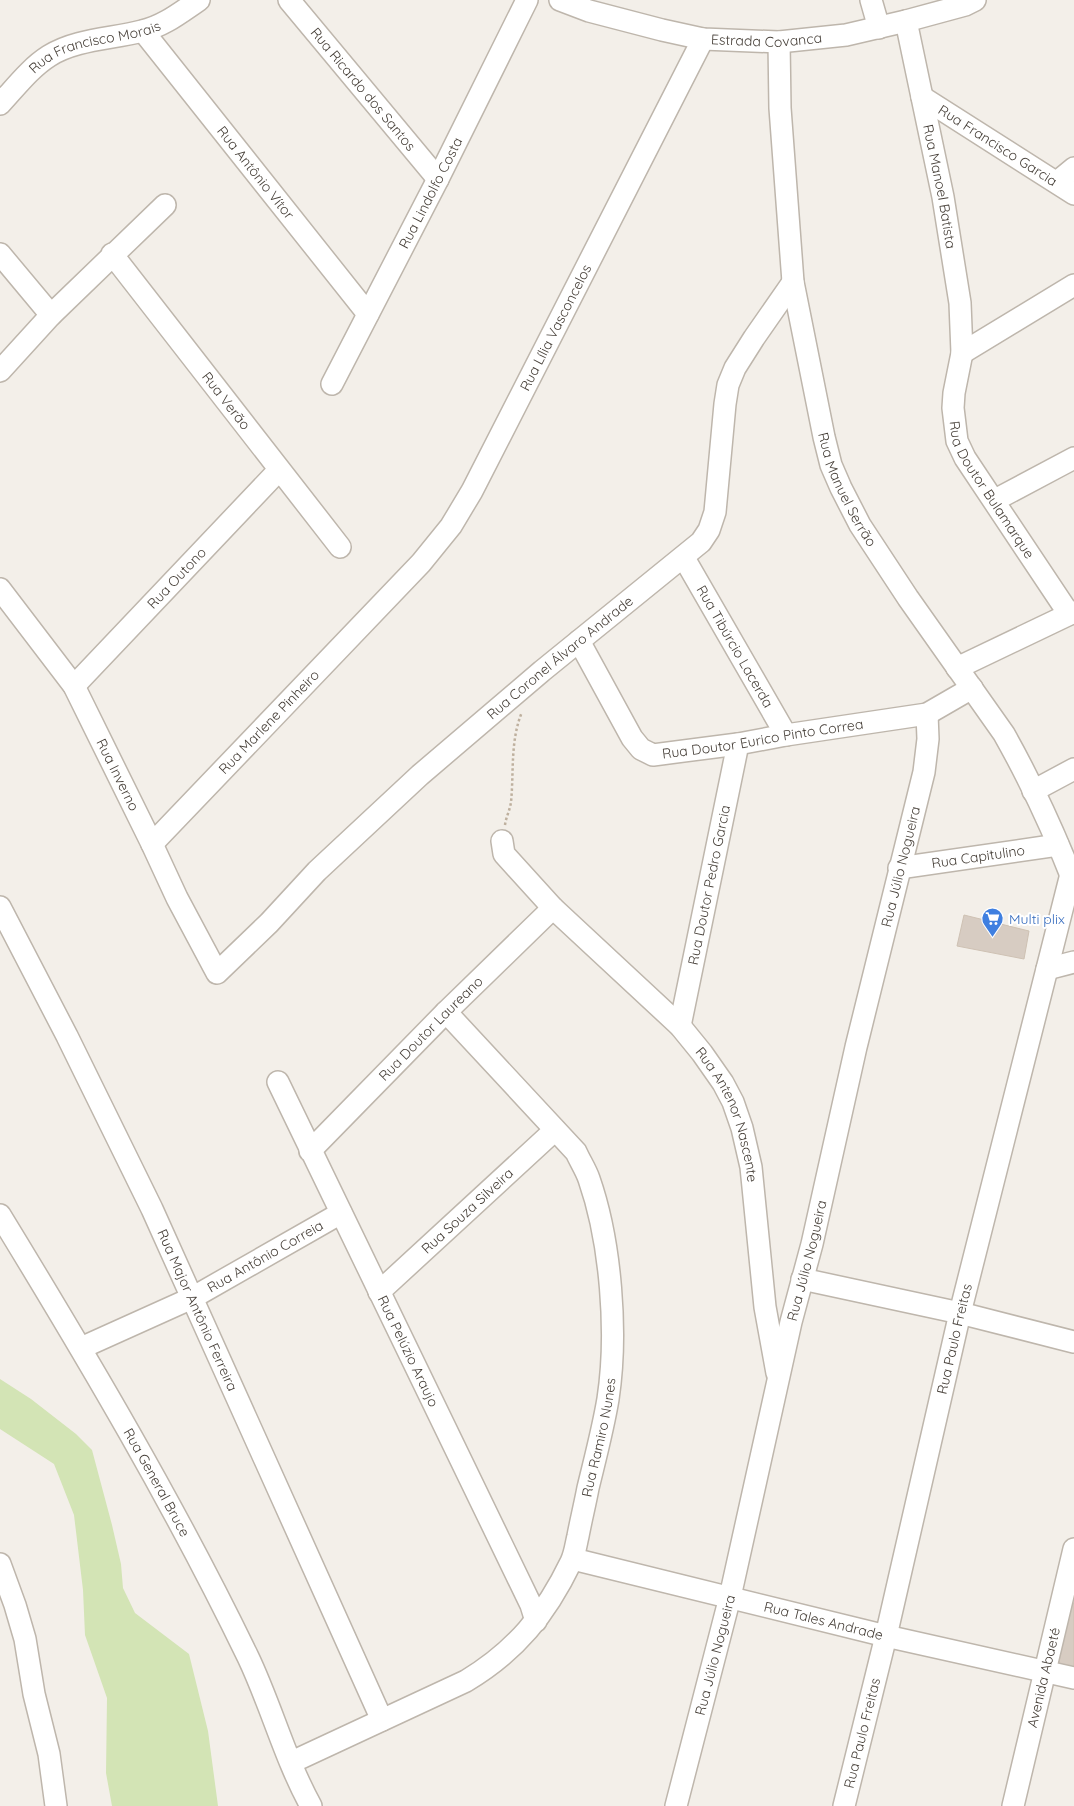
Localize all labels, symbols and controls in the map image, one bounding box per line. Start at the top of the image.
street label: Rua Francisco Morais [25,17,163,77]
street label: Rua Ricardo dos Santos [307,24,420,155]
street label: Estrada Covanca [711,29,823,51]
street label: Rua Francisco Garcia [935,101,1061,190]
street label: Rua Antônio Vítor [213,122,299,223]
street label: Rua Manoel Batista [919,123,960,250]
street label: Rua Lindolfo Costa [395,134,466,252]
street label: Rua Lília Vasconcelos [516,261,595,394]
street label: Rua Verão [198,368,254,433]
street label: Rua Doutor Bulamarque [946,420,1039,562]
street label: Rua Manuel Serrão [814,430,881,550]
street label: Rua Outono [143,543,210,612]
street label: Rua Tibúrcio Lacerda [693,582,777,711]
street label: Rua Coronel Álvaro Andrade [483,592,637,723]
street label: Rua Marlene Pinheiro [215,666,323,778]
street label: Rua Doutor Eurico Pinto Correa [661,715,864,763]
street label: Rua Inverno [92,736,143,814]
street label: Rua Doutor Pedro Garcia [684,803,734,967]
street label: Rua Júlio Nogueira [877,804,924,929]
street label: Rua Capitulino [930,841,1026,872]
supermarket icon: Multi plix [981,907,1005,938]
place label: Multi plix [1009,910,1065,928]
street label: Rua Doutor Laureano [375,972,487,1085]
street label: Rua Antenor Nascente [692,1043,761,1183]
street label: Rua Souza Silveira [418,1164,517,1258]
street label: Rua Júlio Nogueira [783,1198,831,1323]
street label: Rua Antônio Correia [204,1216,326,1296]
street label: Rua Major Antônio Ferreira [153,1226,242,1394]
street label: Rua Paulo Freitas [933,1282,976,1396]
street label: Rua Pelúzio Araujo [374,1292,443,1410]
street label: Rua Ramiro Nunes [577,1377,620,1498]
street label: Rua General Bruce [119,1425,194,1540]
street label: Rua Júlio Nogueira [691,1593,739,1717]
street label: Rua Tales Andrade [762,1597,885,1644]
street label: Avenida Abaeté [1023,1626,1064,1729]
street label: Rua Paulo Freitas [840,1676,884,1790]

